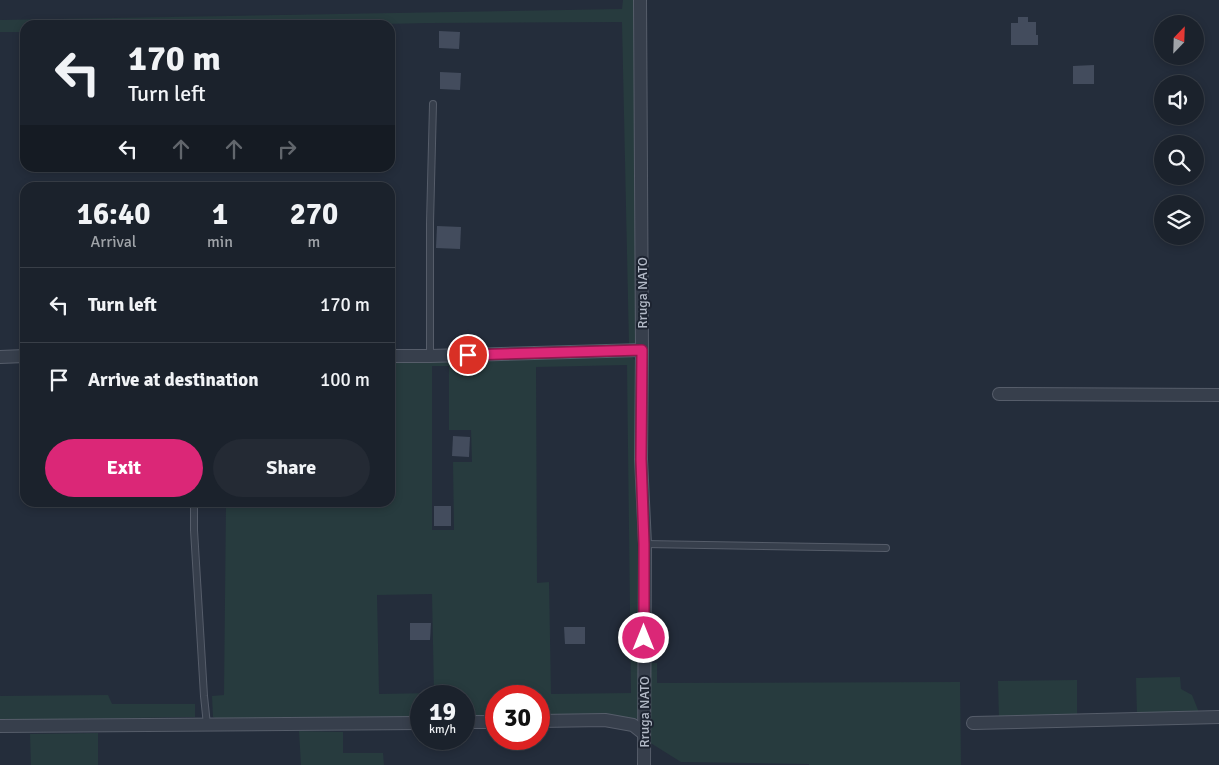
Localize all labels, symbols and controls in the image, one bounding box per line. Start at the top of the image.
north arrow [1154,15,1204,65]
map controls [1154,15,1204,245]
text: 170 m [128,37,221,80]
icon: left [45,40,110,105]
button: sound [1154,75,1204,125]
text: Turn left [128,80,206,107]
icon: left [114,135,142,163]
icon: ahead [167,135,195,163]
icon: ahead [220,135,248,163]
icon: right [273,135,301,163]
button: search [1154,135,1204,185]
button: layers [1154,195,1204,245]
text: 16:40 [77,196,150,233]
text: 1 [212,196,228,233]
text: 270 [290,196,338,233]
text: Arrival [90,232,137,252]
text: min [207,232,233,252]
text: m [308,232,320,252]
street label: Rruga NATO [634,257,651,329]
icon: left [45,291,73,319]
text: Turn left [88,293,157,317]
text: 170 m [320,293,370,317]
pin [447,334,489,376]
icon: arrive [454,341,482,369]
icon: arrive [45,366,73,394]
text: Arrive at destination [88,368,259,392]
text: 100 m [320,368,370,392]
button: Exit [45,439,203,497]
button: Share [213,439,370,497]
position arrow [617,611,669,663]
street label: Rruga NATO [636,676,653,748]
speed limit sign: 30 [485,685,550,750]
text: 19 [429,696,456,727]
text: km/h [429,722,456,737]

